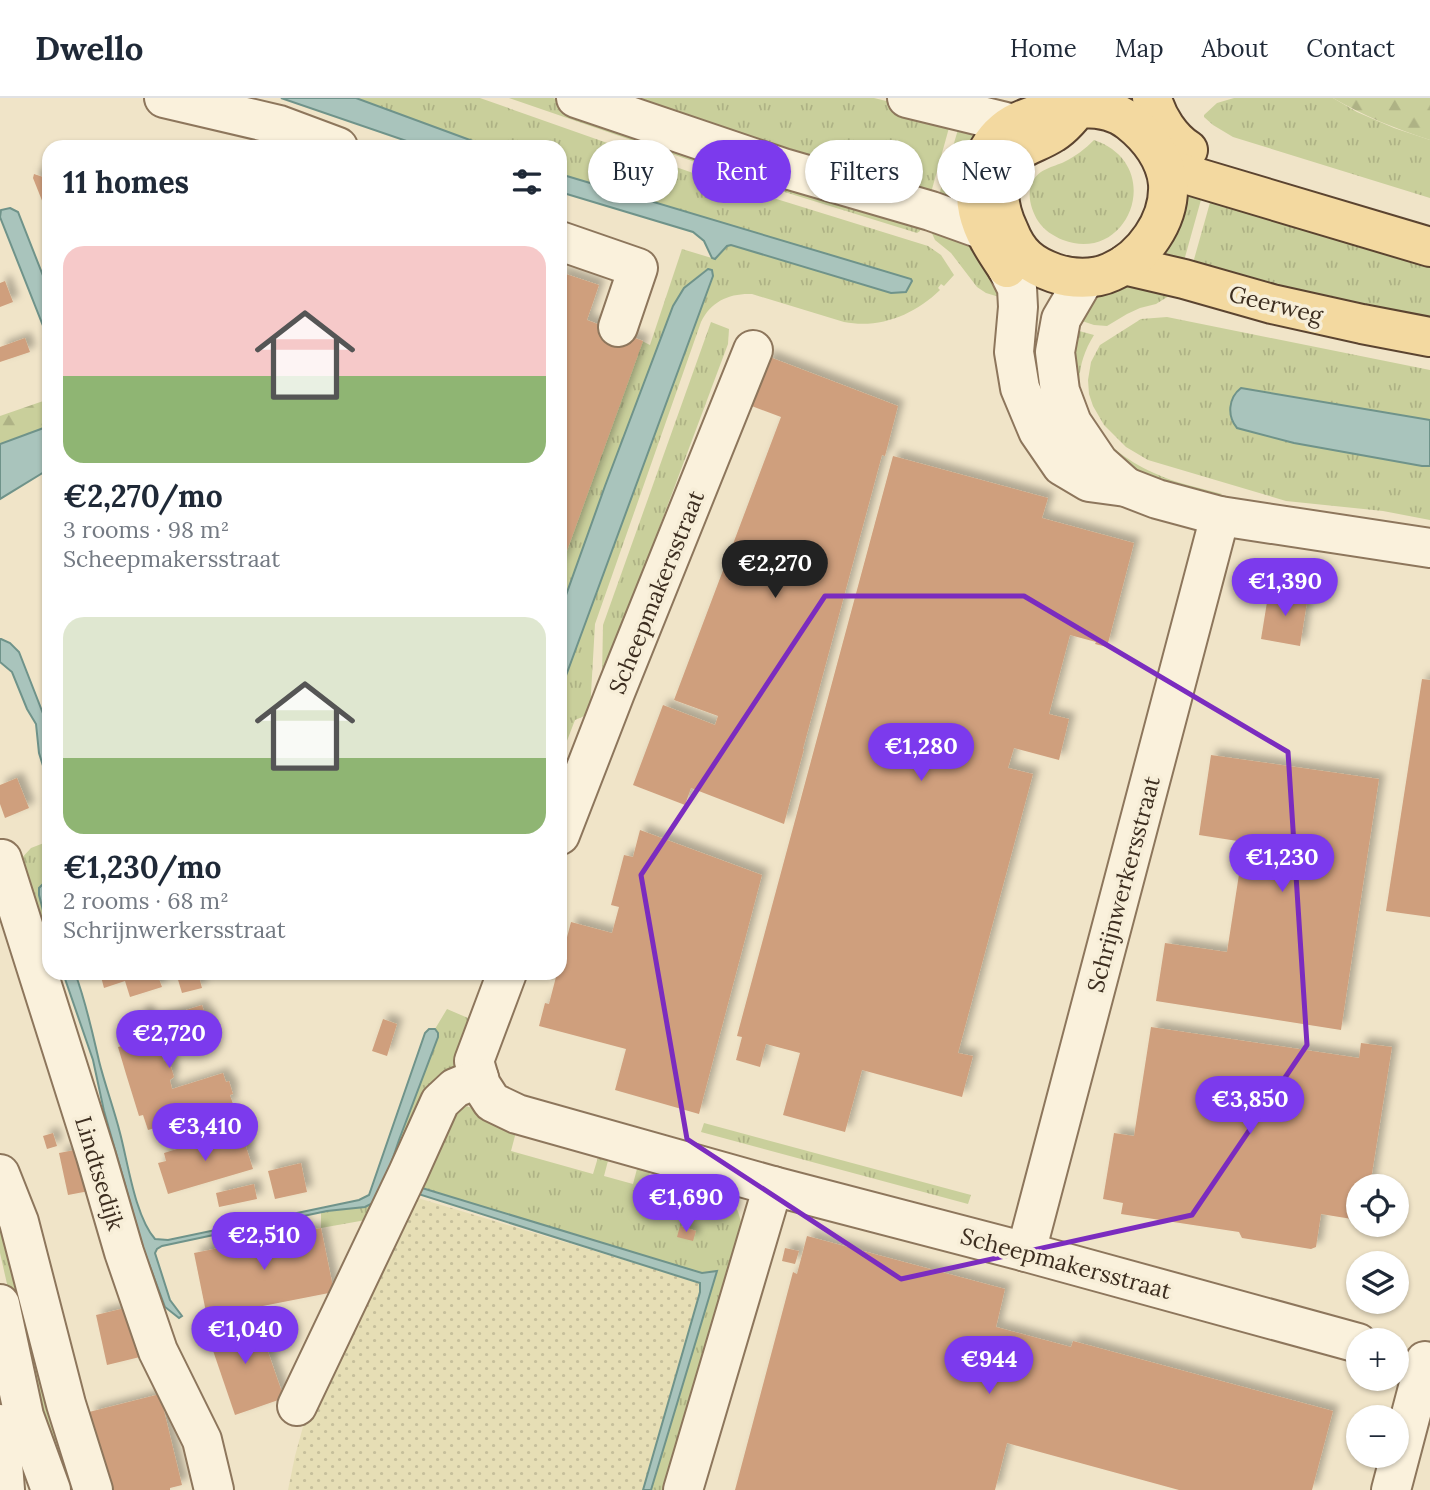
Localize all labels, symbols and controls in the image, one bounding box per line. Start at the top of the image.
text: Dwello [35,27,144,69]
text: Home [1010,33,1077,64]
text: Map [1115,33,1164,64]
text: About [1202,33,1268,64]
text: Contact [1306,33,1395,64]
chip: Buy [588,140,678,203]
chip: Rent [692,140,791,203]
chip: Filters [805,140,923,203]
chip: New [937,140,1035,203]
text: 11 homes [63,163,189,201]
icon: filters [508,163,546,201]
street label: Geerweg [1226,278,1327,330]
icon: home [242,292,368,418]
text: €2,270/mo [63,477,223,515]
street label: Scheepmakersstraat [602,486,710,698]
text: 3 rooms · 98 m² [63,515,229,544]
pin: €2,270 [718,540,832,600]
text: Scheepmakersstraat [63,544,280,573]
text: €2,270 [738,548,812,577]
pin: €1,390 [1228,559,1342,618]
text: €1,390 [1248,566,1322,595]
icon: home [242,663,368,789]
pin: €1,280 [864,724,978,783]
text: €1,280 [884,731,958,760]
street label: Schrijnwerkersstraat [1080,773,1166,995]
pin: €1,230 [1225,834,1339,894]
text: €1,230 [1245,842,1319,871]
text: €1,230/mo [63,848,222,886]
text: 2 rooms · 68 m² [63,886,229,915]
text: Schrijnwerkersstraat [63,915,286,944]
pin: €2,720 [112,1010,226,1070]
text: €2,720 [132,1018,206,1047]
pin: €3,850 [1193,1076,1307,1136]
text: €3,850 [1211,1084,1289,1113]
pin: €3,410 [148,1104,262,1163]
text: €3,410 [168,1111,242,1140]
street label: Lindtsedijk [69,1112,131,1234]
pin: €1,690 [629,1174,743,1234]
map controls [1346,1174,1409,1468]
button: locate [1346,1174,1409,1237]
text: €1,690 [649,1182,723,1211]
pin: €2,510 [207,1212,321,1272]
text: €2,510 [227,1220,301,1249]
street label: Scheepmakersstraat [957,1221,1175,1305]
button: layers [1346,1251,1409,1314]
pin: €1,040 [188,1306,302,1366]
text: €1,040 [207,1314,283,1343]
button: + [1346,1328,1409,1391]
pin: €944 [948,1336,1030,1396]
text: €944 [960,1344,1018,1373]
button: − [1346,1405,1409,1468]

